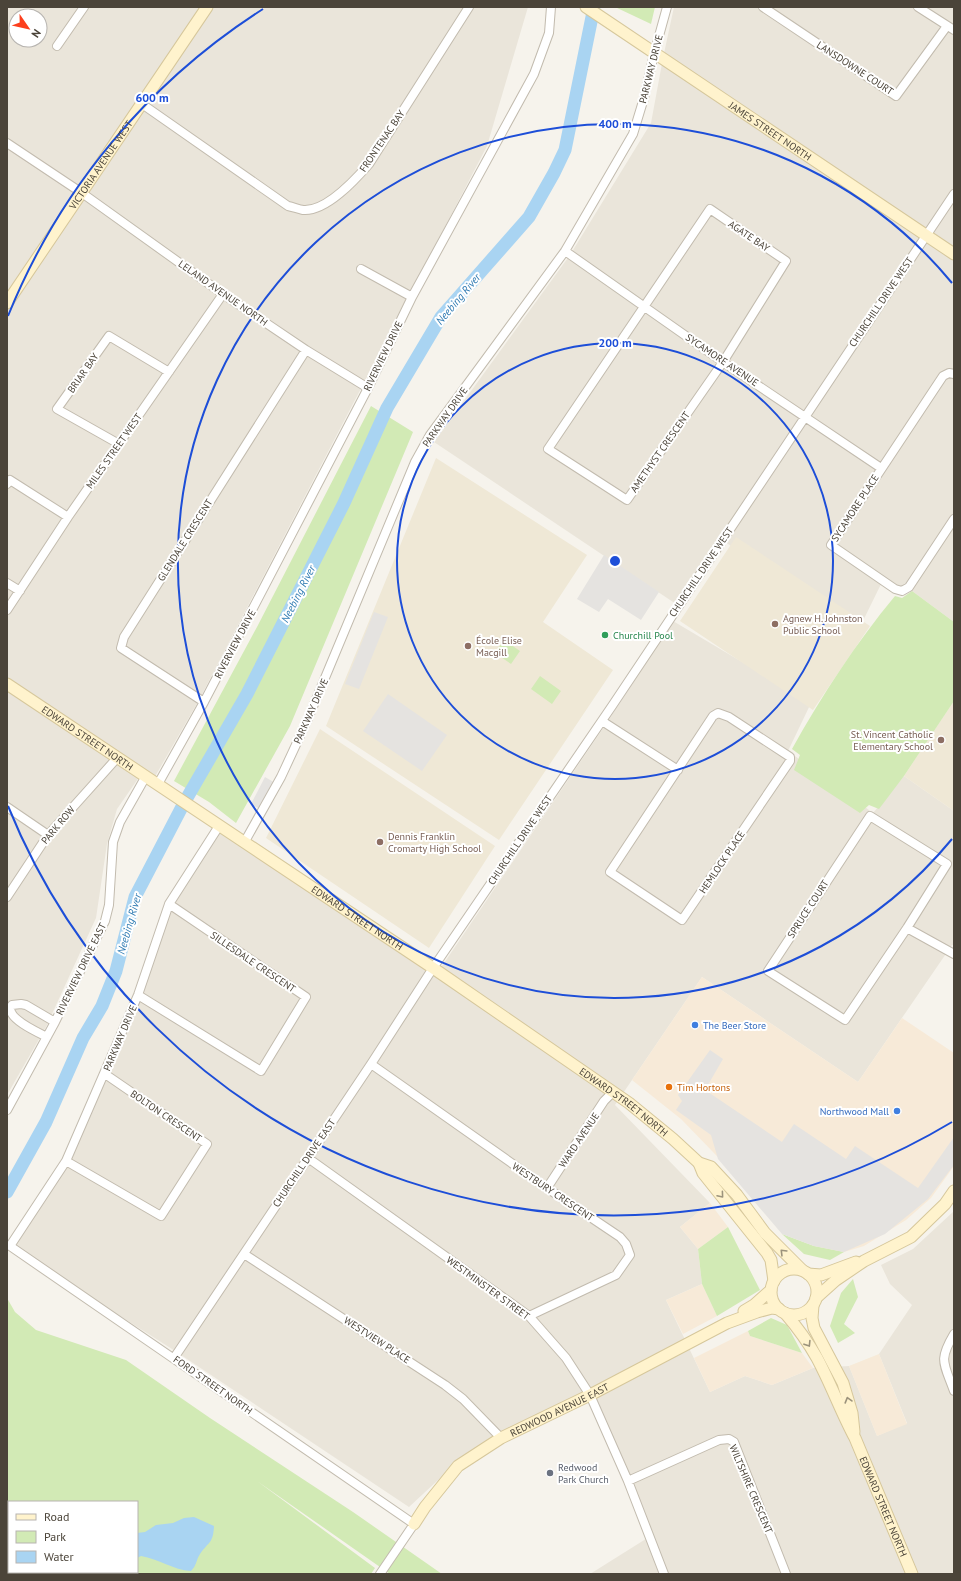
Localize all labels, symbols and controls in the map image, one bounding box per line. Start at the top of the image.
north arrow [8,8,48,48]
text: N [28,27,44,41]
street label: PARKWAY DRIVE [636,33,666,105]
street label: LANSDOWNE COURT [814,38,896,98]
text: 600 m [135,90,169,105]
street label: JAMES STREET NORTH [726,98,814,163]
street label: FRONTENAC BAY [356,107,408,175]
text: 400 m [598,116,632,131]
street label: VICTORIA AVENUE WEST [65,117,135,213]
street label: AGATE BAY [726,217,772,255]
street label: CHURCHILL DRIVE WEST [846,254,916,349]
street label: LELAND AVENUE NORTH [176,257,270,329]
water label: Neebing River [433,270,484,327]
street label: RIVERVIEW DRIVE [360,319,406,393]
street label: SYCAMORE AVENUE [683,331,761,389]
text: 200 m [598,335,632,350]
street label: BRIAR BAY [65,350,102,395]
street label: PARKWAY DRIVE [419,384,471,450]
street label: AMETHYST CRESCENT [627,409,693,495]
street label: MILES STREET WEST [83,410,145,491]
street label: SYCAMORE PLACE [828,472,882,544]
street label: GLENDALE CRESCENT [154,496,216,583]
street label: CHURCHILL DRIVE WEST [666,524,736,619]
centre of rings [608,554,622,568]
water label: Neebing River [278,562,319,625]
street label: RIVERVIEW DRIVE [211,607,259,681]
place label: Agnew H. Johnston Public School [783,612,863,637]
marker: Agnew H. Johnston Public School [770,619,780,629]
place label: Churchill Pool [613,629,673,642]
marker: Churchill Pool [600,630,610,640]
place label: École Elise Macgill [476,634,522,659]
marker: École Elise Macgill [463,641,473,651]
street label: PARKWAY DRIVE [291,676,331,746]
street label: EDWARD STREET NORTH [39,703,136,773]
place label: St. Vincent Catholic Elementary School [851,728,933,753]
marker: St. Vincent Catholic Elementary School [936,735,946,745]
street label: CHURCHILL DRIVE WEST [485,792,555,887]
street label: PARK ROW [38,803,78,847]
street label: HEMLOCK PLACE [696,828,748,896]
place label: Dennis Franklin Cromarty High School [388,830,481,855]
marker: Dennis Franklin Cromarty High School [375,837,385,847]
street label: SPRUCE COURT [784,877,832,941]
street label: EDWARD STREET NORTH [309,882,406,953]
water label: Neebing River [114,891,145,956]
street label: RIVERVIEW DRIVE EAST [53,920,109,1017]
street label: SILLESDALE CRESCENT [208,929,299,996]
street label: PARKWAY DRIVE [100,1003,140,1073]
place label: The Beer Store [703,1019,766,1032]
marker: The Beer Store [690,1020,700,1030]
street label: EDWARD STREET NORTH [577,1064,671,1139]
place label: Tim Hortons [677,1081,730,1094]
marker: Tim Hortons [664,1082,674,1092]
street label: BOLTON CRESCENT [128,1087,205,1145]
place label: Northwood Mall [820,1105,889,1118]
marker: Northwood Mall [892,1106,902,1116]
street label: WARD AVENUE [556,1110,602,1170]
street label: CHURCHILL DRIVE EAST [270,1116,339,1210]
street label: WESTBURY CRESCENT [510,1160,597,1224]
one-way arrow [717,1190,724,1198]
one-way arrow [780,1249,788,1257]
street label: WESTMINSTER STREET [444,1253,533,1323]
street label: WESTVIEW PLACE [341,1314,413,1366]
one-way arrow [804,1340,811,1347]
street label: FORD STREET NORTH [171,1353,255,1417]
street label: REDWOOD AVENUE EAST [508,1380,611,1439]
one-way arrow [844,1397,853,1404]
street label: WILTSHIRE CRESCENT [726,1443,776,1536]
street label: EDWARD STREET NORTH [857,1454,910,1558]
place label: Redwood Park Church [558,1461,609,1486]
marker: Redwood Park Church [545,1468,555,1478]
legend [8,1501,138,1573]
text: Road [44,1509,69,1524]
text: Park [44,1529,66,1544]
text: Water [44,1549,74,1564]

